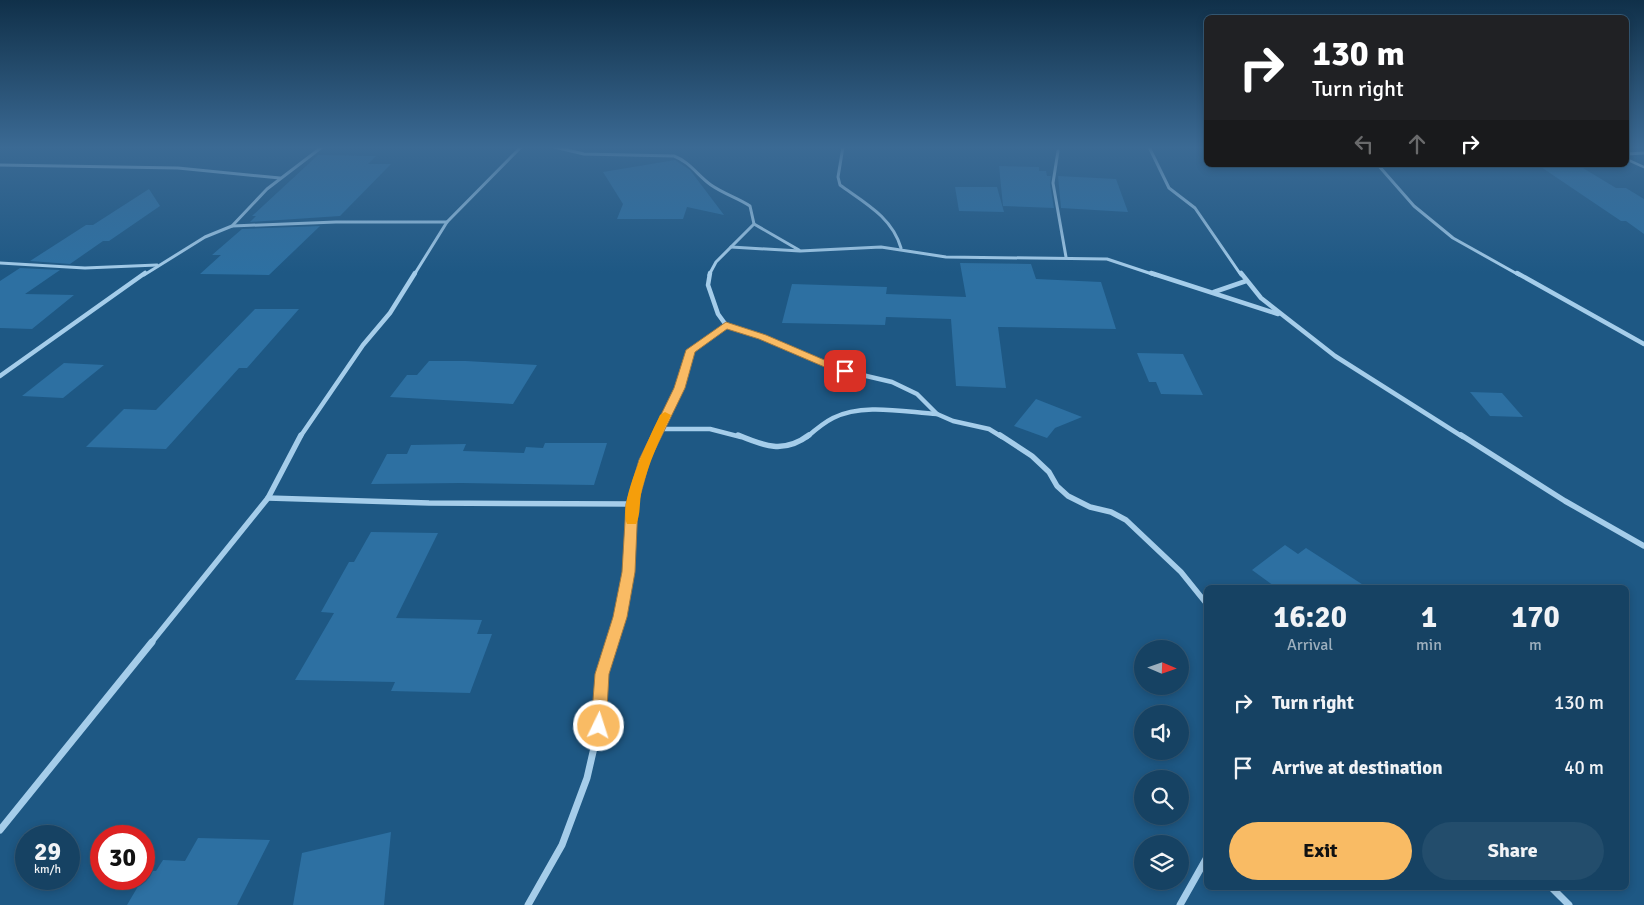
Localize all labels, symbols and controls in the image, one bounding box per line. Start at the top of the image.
text: 130 m [1312,32,1405,75]
icon: right [1229,35,1294,100]
text: Turn right [1312,75,1404,102]
icon: left [1350,130,1378,158]
icon: ahead [1403,130,1431,158]
icon: right [1456,130,1484,158]
pin [824,350,866,392]
icon: arrive [831,357,859,385]
text: 16:20 [1273,599,1347,636]
text: 1 [1421,599,1437,636]
text: 170 [1511,599,1560,636]
text: Arrival [1287,635,1333,655]
text: min [1416,635,1442,655]
text: m [1529,635,1542,655]
north arrow [1134,640,1189,695]
map controls [1134,640,1189,890]
icon: right [1229,689,1257,717]
text: Turn right [1272,691,1354,715]
text: 130 m [1554,691,1604,715]
position arrow [572,699,624,751]
button: sound [1134,705,1189,760]
icon: arrive [1229,754,1257,782]
text: Arrive at destination [1272,756,1443,780]
text: 40 m [1564,756,1604,780]
button: search [1134,770,1189,825]
button: Exit [1229,822,1412,880]
button: Share [1422,822,1604,880]
speed limit sign: 30 [90,825,155,890]
button: layers [1134,835,1189,890]
text: 29 [34,836,61,867]
text: km/h [34,862,61,877]

